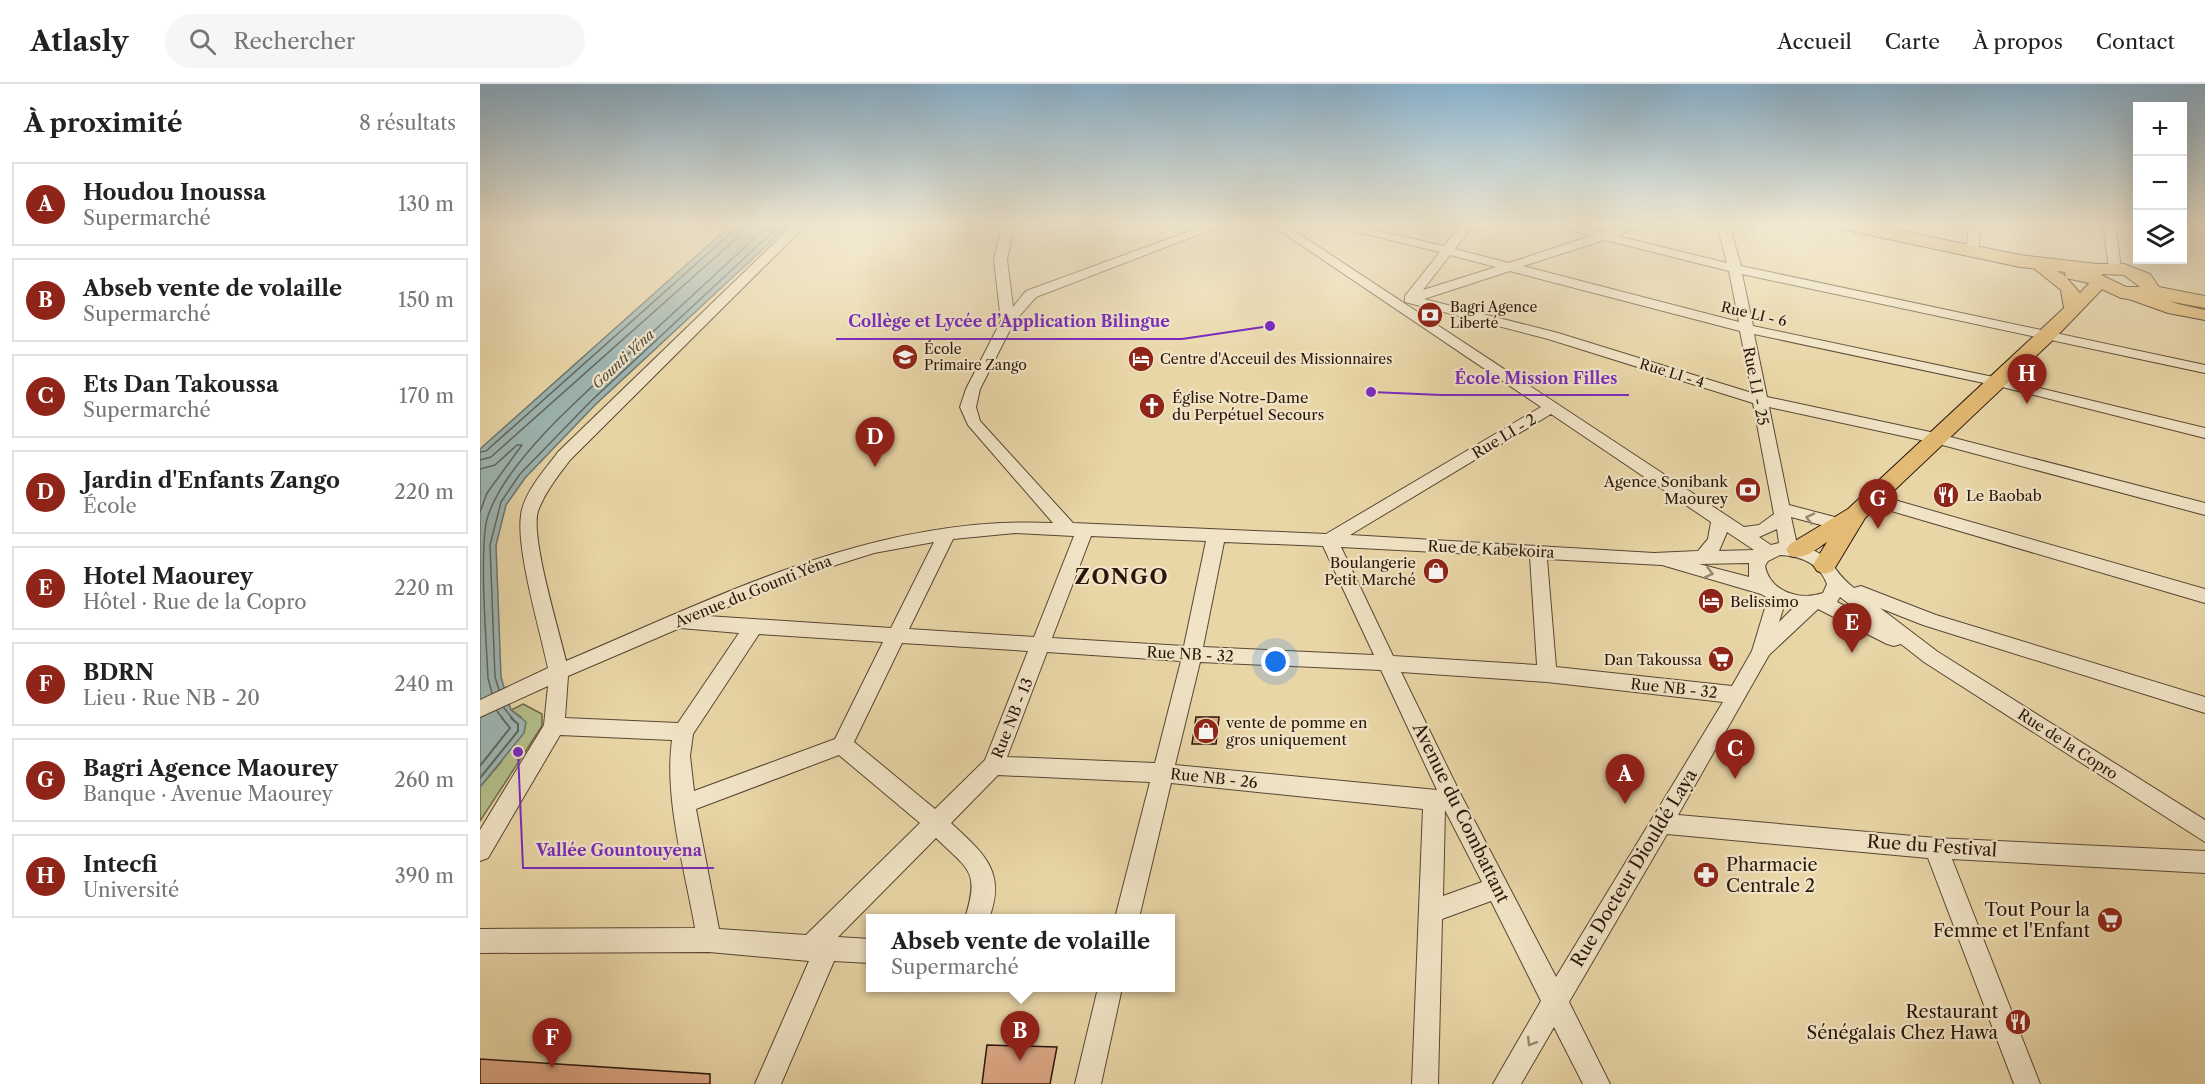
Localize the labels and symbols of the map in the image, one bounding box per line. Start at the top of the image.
place label: Bagri Agence Liberté [1450,298,1537,332]
street label: Rue LI - 6 [1719,298,1789,330]
bank icon: Bagri Agence Liberté [1415,300,1445,330]
callout: Collège et Lycée d’Application Bilingue [836,305,1182,339]
text: Collège et Lycée d’Application Bilingue [848,311,1170,331]
water label: Gounti Yéna [588,325,659,393]
place label: École Primaire Zango [924,340,1027,374]
school or university icon: École Primaire Zango [890,342,920,372]
hotel icon: Centre d'Acceuil des Missionnaires [1126,344,1156,374]
street label: Rue LI - 25 [1739,345,1773,427]
place label: Centre d'Acceuil des Missionnaires [1160,350,1392,368]
pin: H [2008,354,2046,404]
street label: Rue LI - 4 [1637,355,1707,391]
callout: École Mission Filles [1442,361,1629,395]
text: École Mission Filles [1455,368,1617,388]
place label: Église Notre-Dame du Perpétuel Secours [1172,388,1324,424]
church icon: Église Notre-Dame du Perpétuel Secours [1137,391,1167,421]
street label: Rue LI - 2 [1468,409,1540,463]
pin: D [856,418,894,467]
place label: Agence Sonibank Maourey [1603,472,1729,508]
bank icon: Agence Sonibank Maourey [1733,475,1763,505]
pin: G [1858,480,1898,529]
restaurant icon: Le Baobab [1931,480,1961,510]
place label: Le Baobab [1966,486,2042,505]
one-way arrow [1805,512,1815,525]
street label: Rue de Kabekoira [1427,536,1555,562]
street label: Avenue du Gounti Yéna [671,551,834,632]
place label: Boulangerie Petit Marché [1324,553,1416,589]
shop icon: Boulangerie Petit Marché [1421,556,1451,586]
district label: ZONGO [1075,564,1169,589]
one-way arrow [1704,566,1714,579]
hotel icon: Belissimo [1696,586,1726,616]
place label: Belissimo [1730,592,1799,611]
pin: E [1832,604,1872,653]
street label: Rue NB - 32 [1146,642,1234,666]
supermarket icon: Dan Takoussa [1706,644,1736,674]
your location [1261,647,1290,676]
place label: Dan Takoussa [1604,650,1702,669]
street label: Rue NB - 32 [1630,674,1718,702]
street label: Rue NB - 13 [987,675,1037,761]
street label: Rue de la Copro [2014,705,2122,783]
place label: vente de pomme en gros uniquement [1225,713,1368,749]
shop icon: vente de pomme en gros uniquement [1191,716,1221,746]
street label: Avenue du Combattant [1407,719,1514,907]
pin: C [1716,730,1754,779]
pin: A [1606,754,1644,804]
street label: Rue NB - 26 [1169,764,1259,792]
street label: Rue Docteur Diouldé Laya [1566,765,1702,971]
street label: Rue du Festival [1866,830,1998,862]
callout: Vallée Gountouyena [523,834,714,868]
text: Vallée Gountouyena [535,840,703,860]
place label: Pharmacie Centrale 2 [1726,854,1818,897]
pharmacy icon: Pharmacie Centrale 2 [1691,860,1721,890]
place label: Tout Pour la Femme et l'Enfant [1933,899,2091,942]
supermarket icon: Tout Pour la Femme et l'Enfant [2095,905,2125,935]
place label: Restaurant Sénégalais Chez Hawa [1806,1001,1999,1044]
restaurant icon: Restaurant Sénégalais Chez Hawa [2003,1007,2033,1037]
pin: B [1000,1012,1040,1061]
pin: F [532,1018,572,1068]
one-way arrow [1527,1036,1538,1046]

